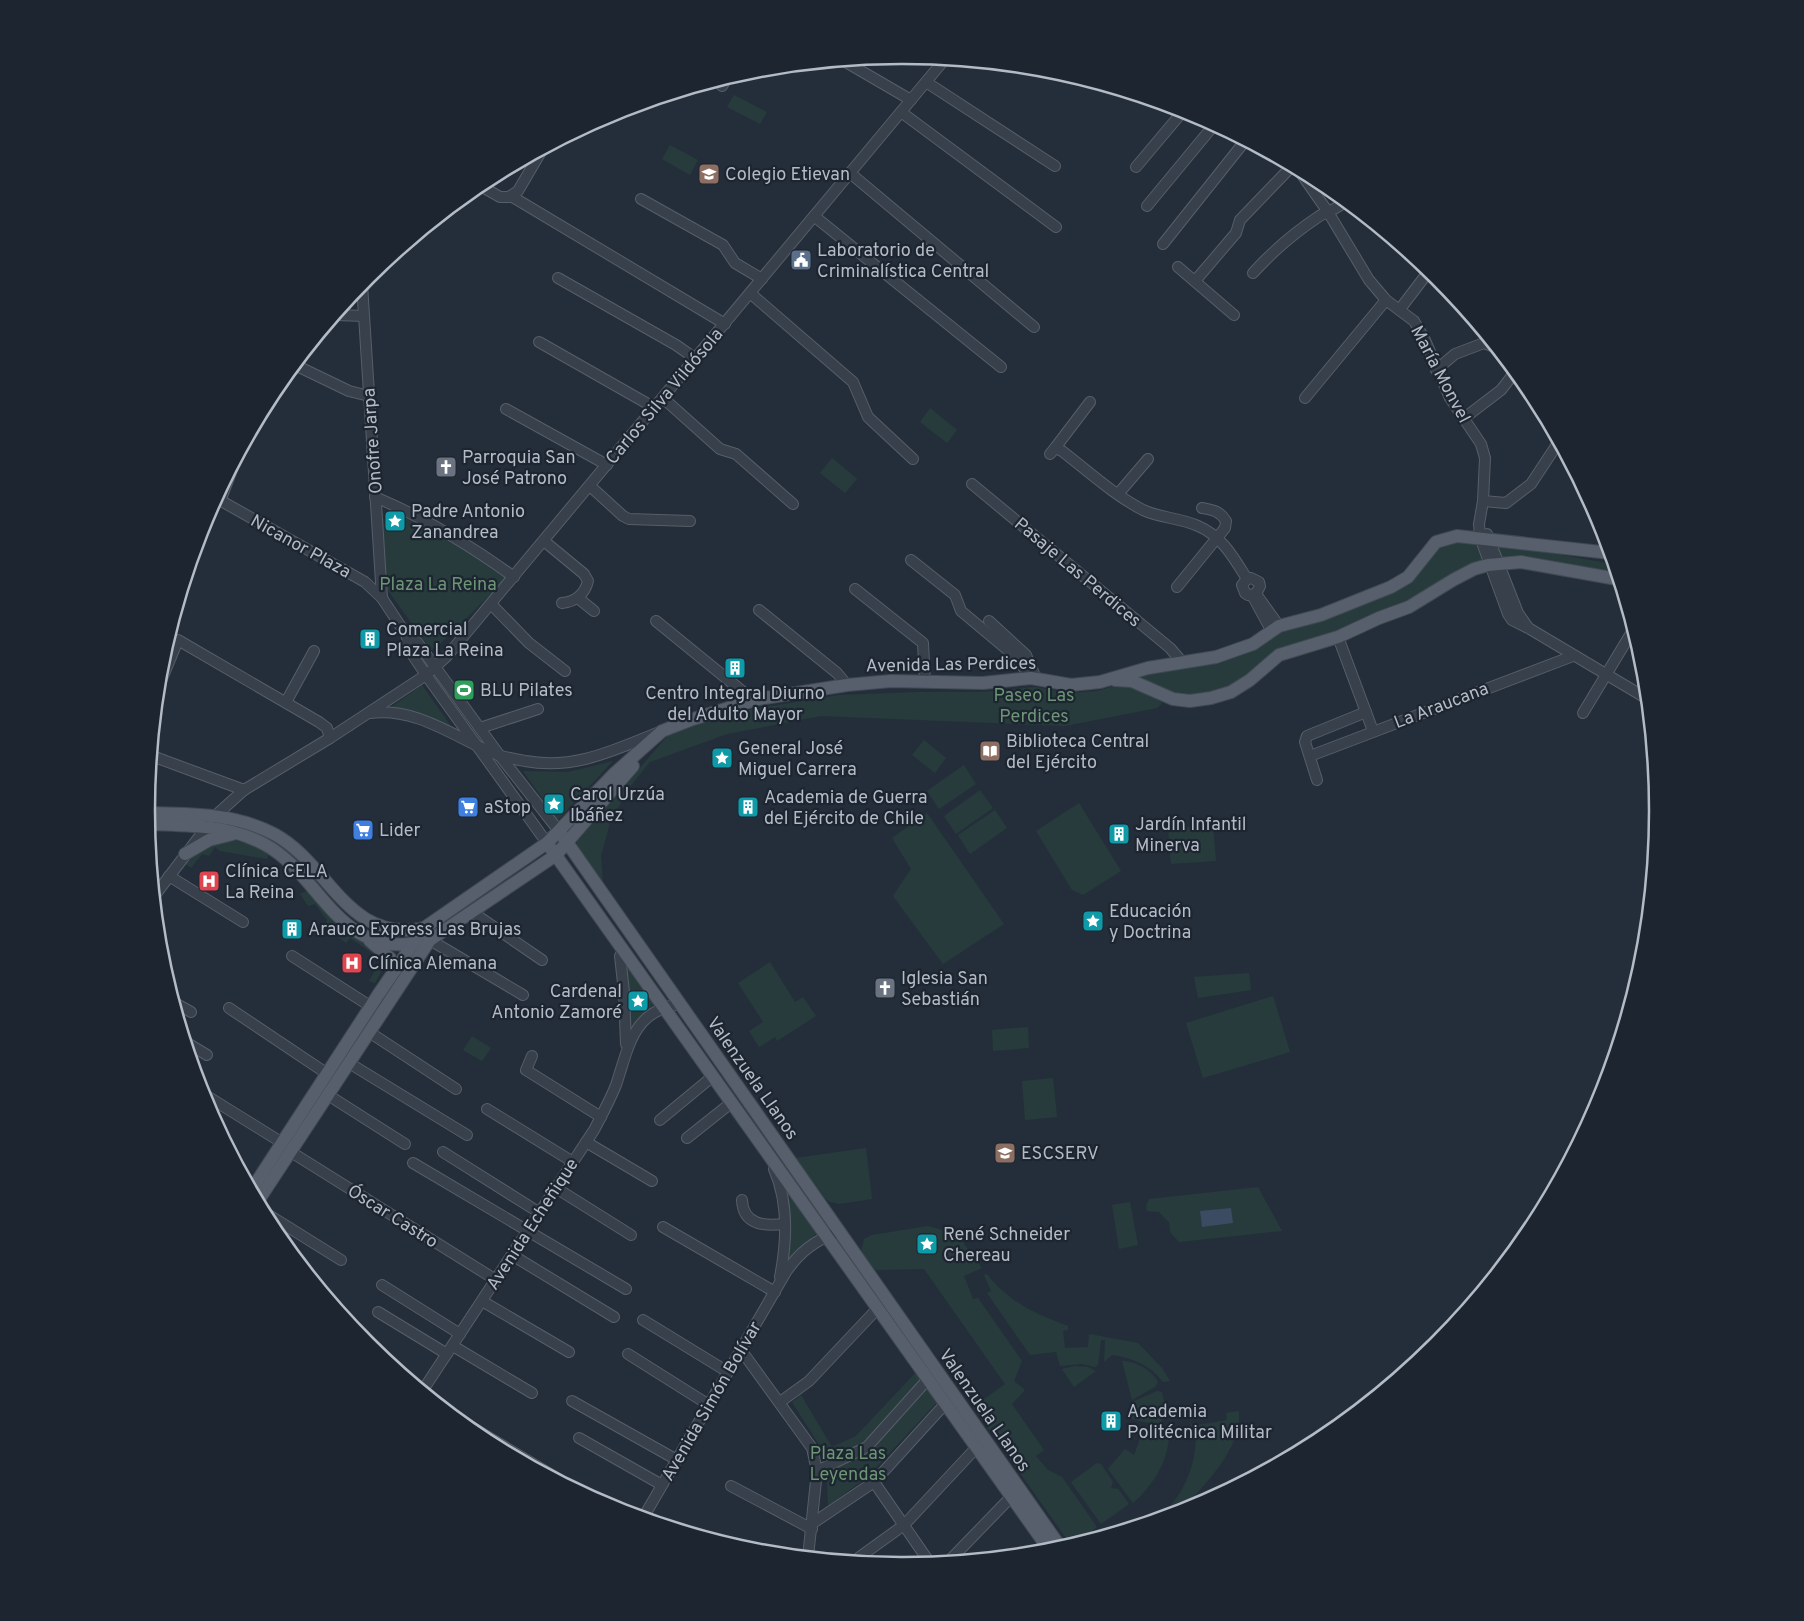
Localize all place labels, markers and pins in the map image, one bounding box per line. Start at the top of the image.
school or university icon: Colegio Etievan [697,162,721,186]
place label: Colegio Etievan [725,164,850,187]
place label: Laboratorio de Criminalística Central [817,240,989,284]
public building icon: Laboratorio de Criminalística Central [789,248,813,272]
place label: Parroquia San José Patrono [462,447,576,491]
church icon: Parroquia San José Patrono [434,455,458,479]
place label: Padre Antonio Zanandrea [411,501,525,545]
place icon: Padre Antonio Zanandrea [383,509,407,533]
place label: Comercial Plaza La Reina [386,619,504,663]
building icon: Comercial Plaza La Reina [358,627,382,651]
building icon: Centro Integral Diurno del Adulto Mayor [723,656,747,680]
sports icon: BLU Pilates [452,678,476,702]
place label: BLU Pilates [480,680,573,703]
place label: Centro Integral Diurno del Adulto Mayor [645,683,825,727]
place label: Biblioteca Central del Ejército [1006,731,1149,775]
place label: General José Miguel Carrera [738,738,857,782]
library icon: Biblioteca Central del Ejército [978,739,1002,763]
place icon: General José Miguel Carrera [710,746,734,770]
place label: Carol Urzúa Ibáñez [570,784,665,828]
place label: Academia de Guerra del Ejército de Chile [764,787,927,831]
place icon: Carol Urzúa Ibáñez [542,792,566,816]
supermarket icon: aStop [456,795,480,819]
building icon: Academia de Guerra del Ejército de Chile [736,795,760,819]
place label: aStop [484,797,531,820]
place label: Jardín Infantil Minerva [1135,814,1247,858]
supermarket icon: Lider [351,818,375,842]
place label: Lider [379,820,421,843]
building icon: Jardín Infantil Minerva [1107,822,1131,846]
place label: Clínica CELA La Reina [225,861,328,905]
hospital icon: Clínica CELA La Reina [197,869,221,893]
place label: Educación y Doctrina [1109,901,1192,945]
place icon: Educación y Doctrina [1081,909,1105,933]
building icon: Arauco Express Las Brujas [280,917,304,941]
place label: Arauco Express Las Brujas [308,919,521,942]
hospital icon: Clínica Alemana [340,951,364,975]
place label: Clínica Alemana [368,953,497,976]
place label: Iglesia San Sebastián [901,968,988,1012]
church icon: Iglesia San Sebastián [873,976,897,1000]
place label: Cardenal Antonio Zamoré [491,981,622,1025]
place icon: Cardenal Antonio Zamoré [626,989,650,1013]
school or university icon: ESCSERV [993,1141,1017,1165]
place label: ESCSERV [1021,1143,1099,1166]
place label: René Schneider Chereau [943,1224,1070,1268]
place icon: René Schneider Chereau [915,1232,939,1256]
place label: Academia Politécnica Militar [1127,1401,1272,1445]
building icon: Academia Politécnica Militar [1099,1409,1123,1433]

